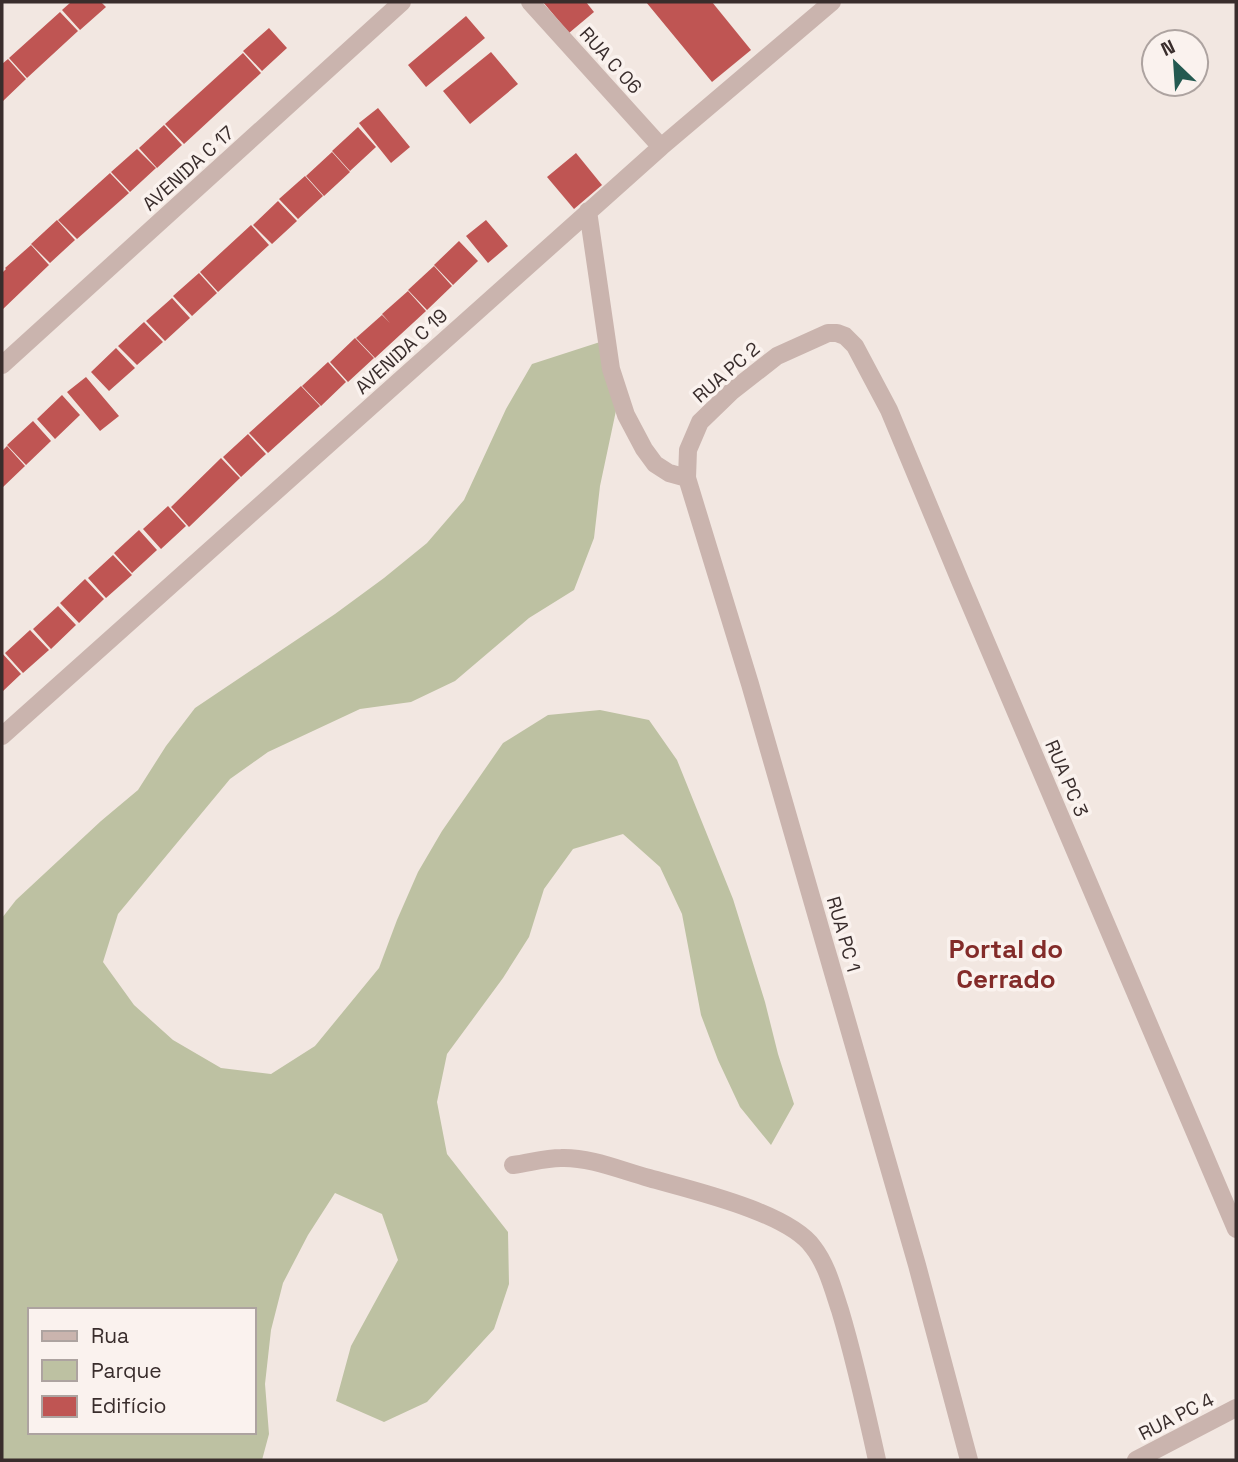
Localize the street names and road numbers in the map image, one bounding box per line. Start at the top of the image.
street label: RUA C 06 [574,22,647,99]
street label: AVENIDA C 17 [137,120,240,216]
street label: AVENIDA C 19 [350,303,453,400]
street label: RUA PC 2 [688,336,765,408]
street label: RUA PC 3 [1039,736,1094,820]
street label: RUA PC 1 [821,893,866,975]
street label: RUA PC 4 [1134,1387,1218,1446]

